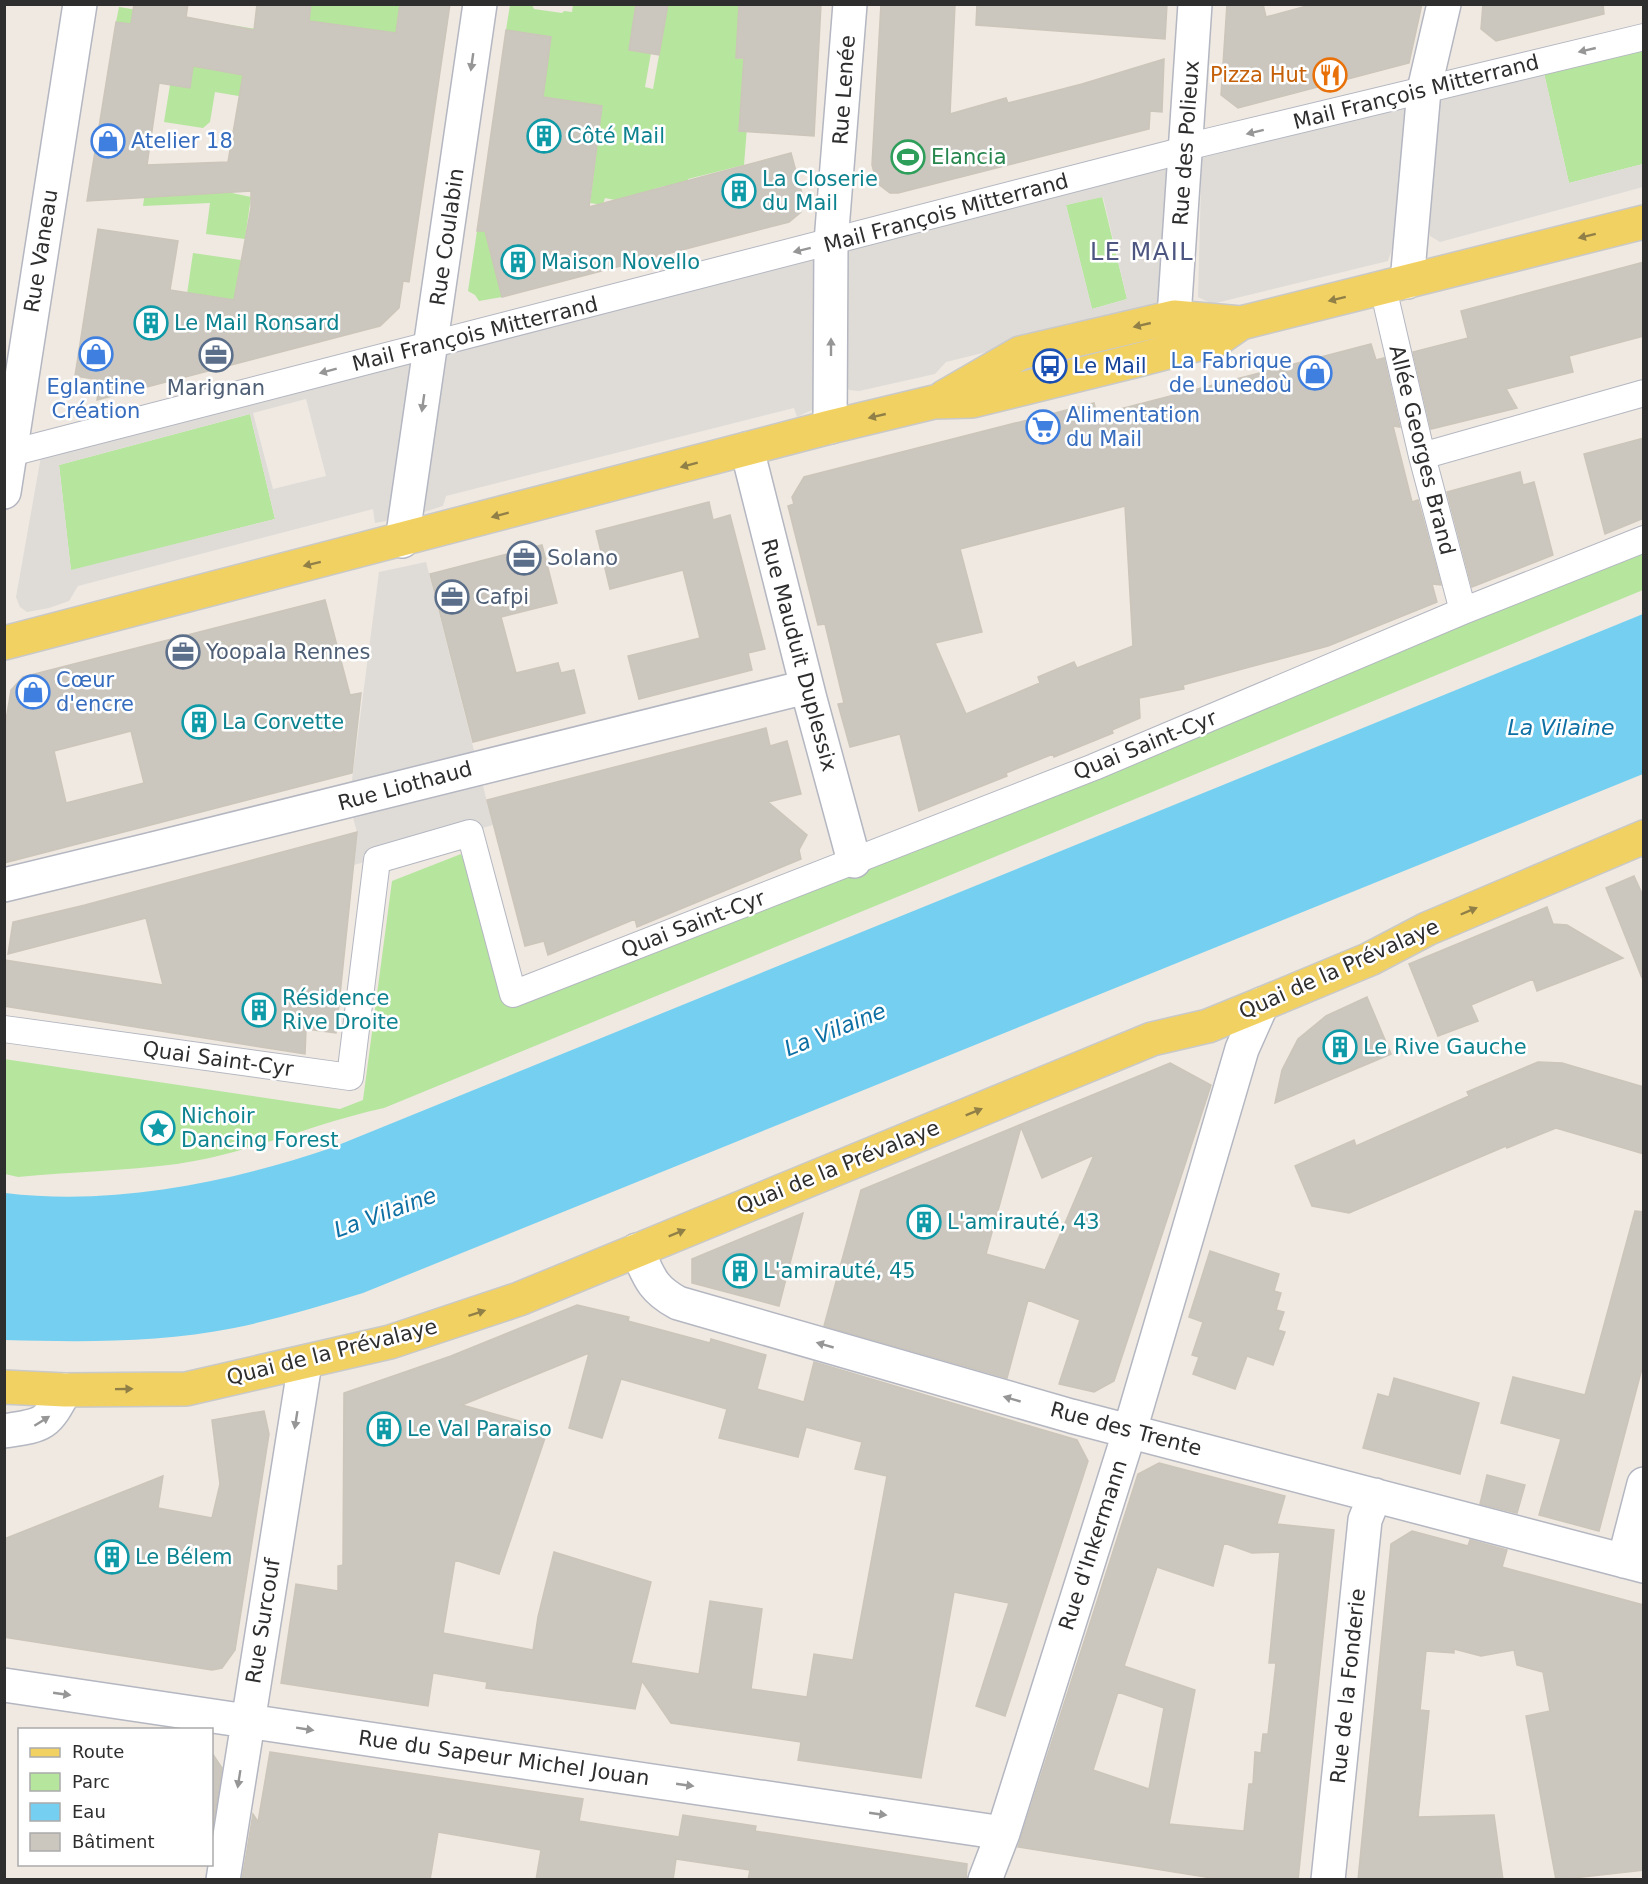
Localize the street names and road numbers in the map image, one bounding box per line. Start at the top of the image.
street label: Rue Lenée [828,34,860,146]
street label: Mail François Mitterrand [1291,50,1541,134]
street label: Rue des Polieux [1168,60,1204,226]
street label: Rue Coulabin [425,167,469,307]
street label: Mail François Mitterrand [821,169,1071,257]
street label: Rue Vaneau [19,188,63,314]
street label: Mail François Mitterrand [350,292,600,376]
street label: Allée Georges Brand [1384,343,1460,557]
street label: Rue Mauduit Duplessix [756,536,842,774]
street label: Quai Saint-Cyr [1070,705,1220,785]
street label: Rue Liothaud [335,757,475,815]
street label: Quai Saint-Cyr [618,885,769,962]
street label: Quai de la Prévalaye [1235,914,1443,1024]
street label: Quai Saint-Cyr [141,1037,295,1082]
street label: Quai de la Prévalaye [733,1115,943,1219]
street label: Quai de la Prévalaye [224,1314,440,1390]
street label: Rue des Trente [1048,1397,1204,1461]
street label: Rue d'Inkermann [1054,1457,1132,1633]
street label: Rue Surcouf [241,1556,285,1685]
street label: Rue de la Fonderie [1326,1587,1370,1785]
street label: Rue du Sapeur Michel Jouan [357,1726,651,1790]

